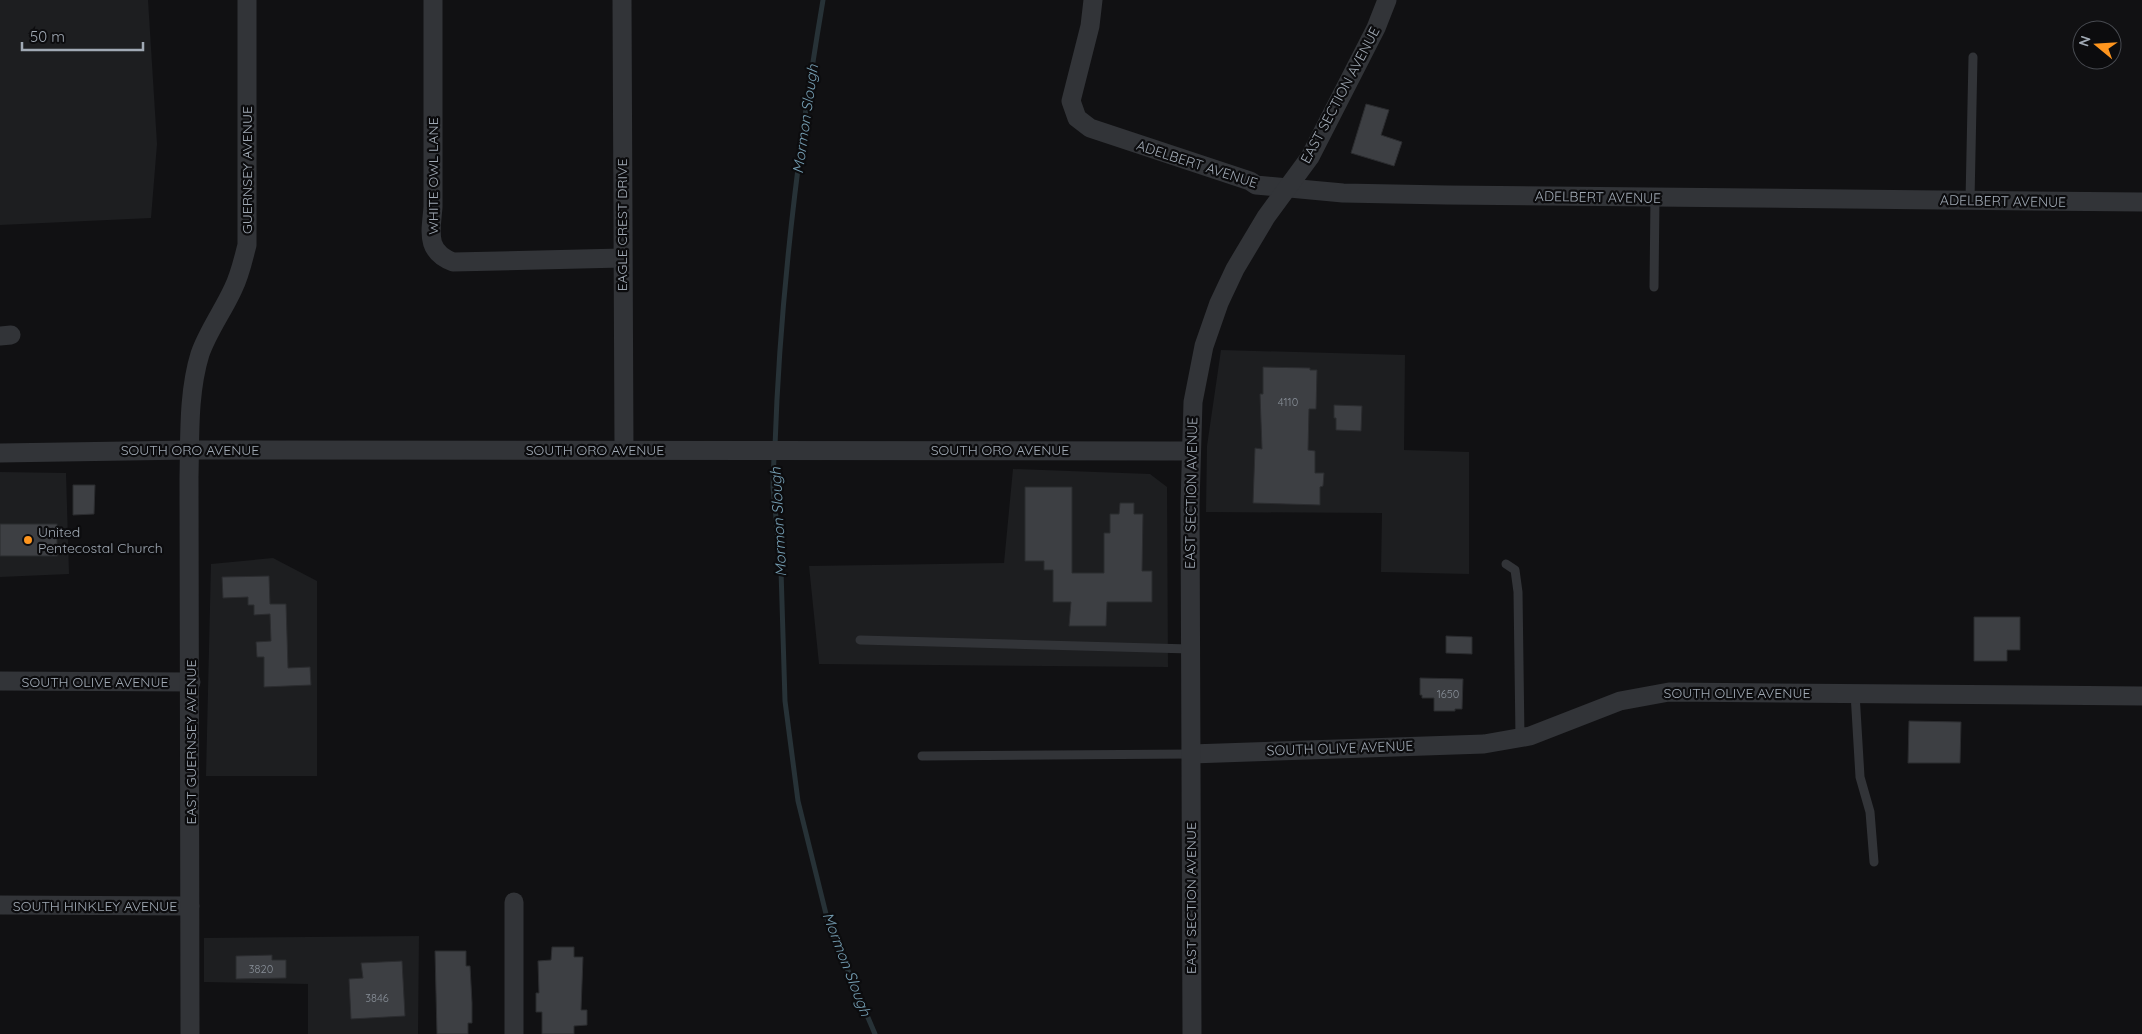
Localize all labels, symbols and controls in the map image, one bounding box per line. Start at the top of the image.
scale bar [22,20,144,52]
north arrow [2072,20,2122,70]
street label: EAST SECTION AVENUE [1296,24,1384,166]
text: 50 m [30,27,65,46]
text: N [2074,33,2095,49]
water label: Mormon Slough [788,63,822,175]
street label: GUERNSEY AVENUE [238,106,256,234]
street label: WHITE OWL LANE [424,117,442,235]
street label: ADELBERT AVENUE [1134,136,1260,192]
street label: EAGLE CREST DRIVE [613,159,631,291]
street label: ADELBERT AVENUE [1535,187,1661,207]
street label: ADELBERT AVENUE [1940,191,2066,211]
house number: 4110 [1278,395,1298,409]
street label: EAST SECTION AVENUE [1181,417,1201,569]
street label: SOUTH ORO AVENUE [121,441,259,459]
street label: SOUTH ORO AVENUE [526,441,664,459]
street label: SOUTH ORO AVENUE [931,441,1069,459]
water label: Mormon Slough [766,466,790,577]
place label: United Pentecostal Church [38,523,163,557]
marker: United Pentecostal Church [22,534,34,546]
street label: EAST GUERNSEY AVENUE [182,659,200,825]
street label: SOUTH OLIVE AVENUE [22,673,168,691]
street label: SOUTH OLIVE AVENUE [1664,684,1810,702]
house number: 1650 [1437,687,1459,701]
street label: SOUTH OLIVE AVENUE [1266,736,1414,760]
street label: EAST SECTION AVENUE [1182,822,1200,974]
street label: SOUTH HINKLEY AVENUE [13,897,177,915]
water label: Mormon Slough [818,909,876,1019]
house number: 3820 [249,962,273,976]
house number: 3846 [365,991,389,1005]

